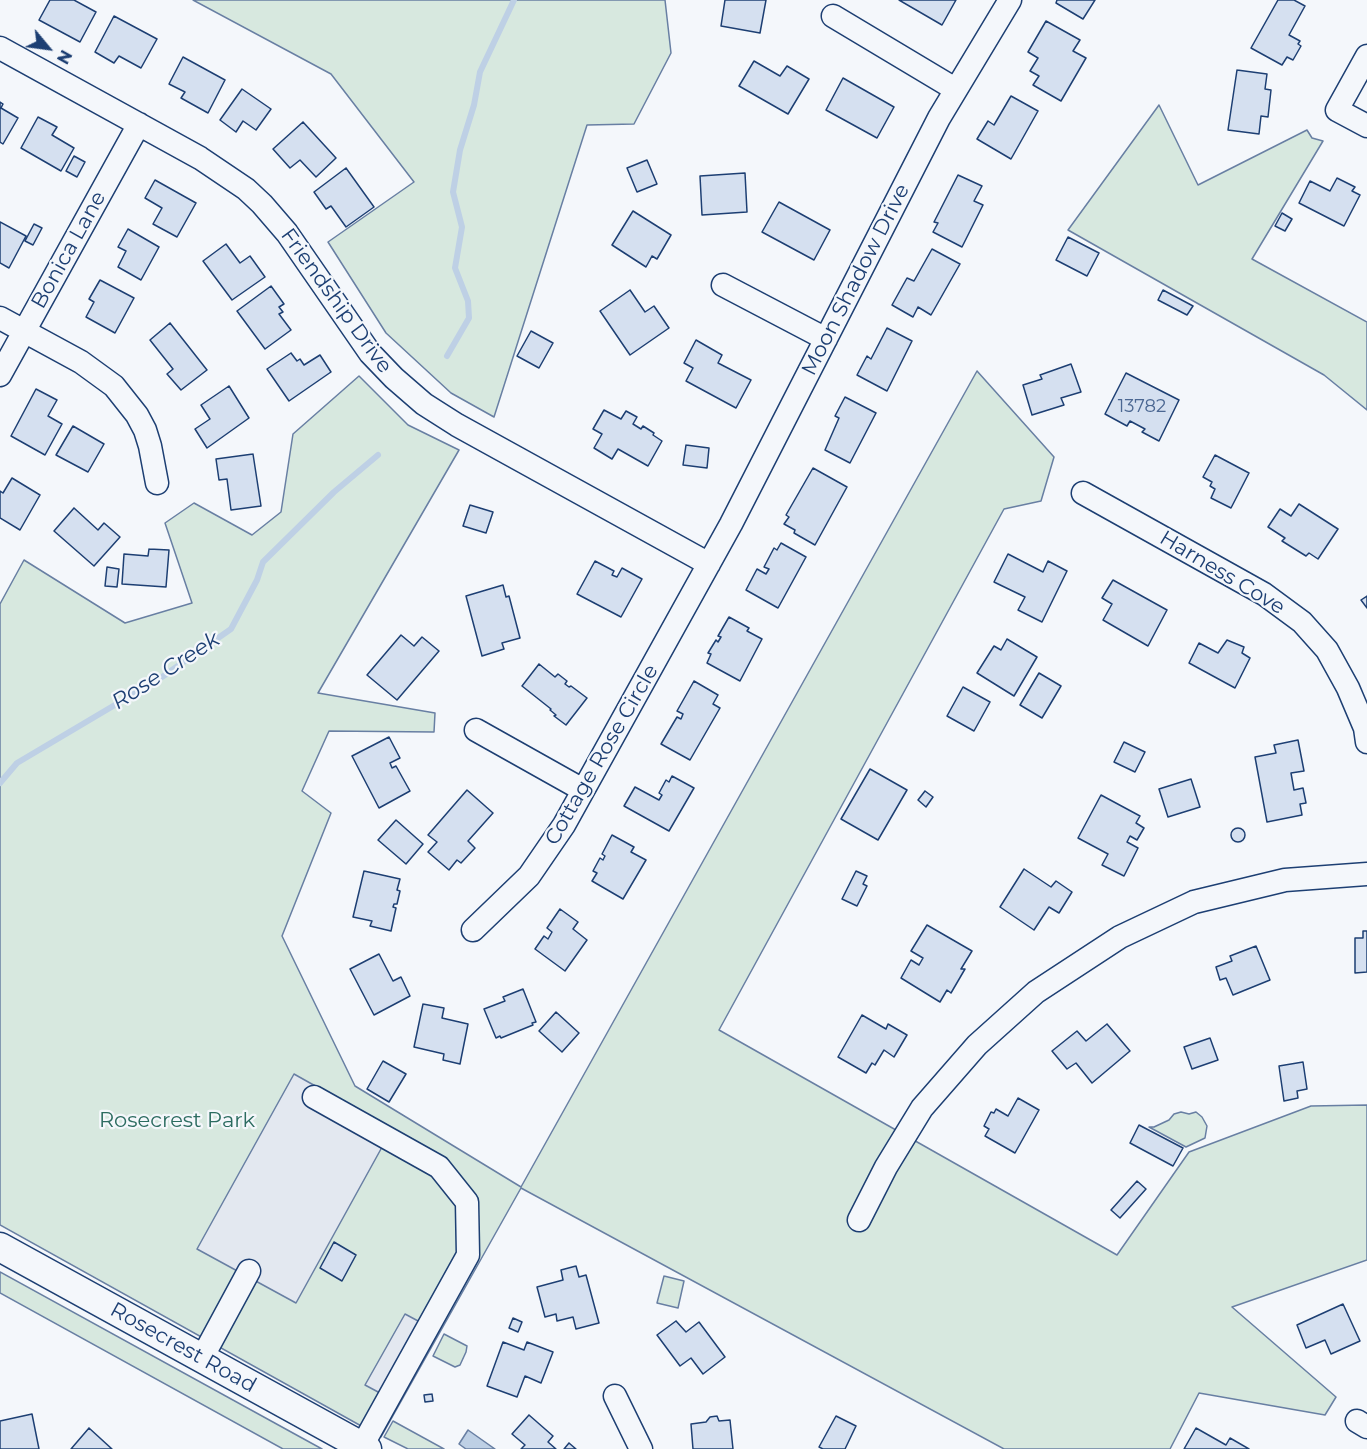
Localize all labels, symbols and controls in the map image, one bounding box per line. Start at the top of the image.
north arrow [18,18,78,78]
text: N [53,47,76,67]
street label: Moon Shadow Drive [797,180,915,380]
street label: Bonica Lane [26,187,112,313]
street label: Friendship Drive [275,224,397,378]
house number: 13782 [1118,396,1166,418]
street label: Harness Cove [1155,526,1289,620]
water label: Rose Creek [107,626,225,716]
street label: Cottage Rose Circle [540,660,664,850]
park label: Rosecrest Park [99,1108,255,1134]
street label: Rosecrest Road [106,1297,260,1399]

